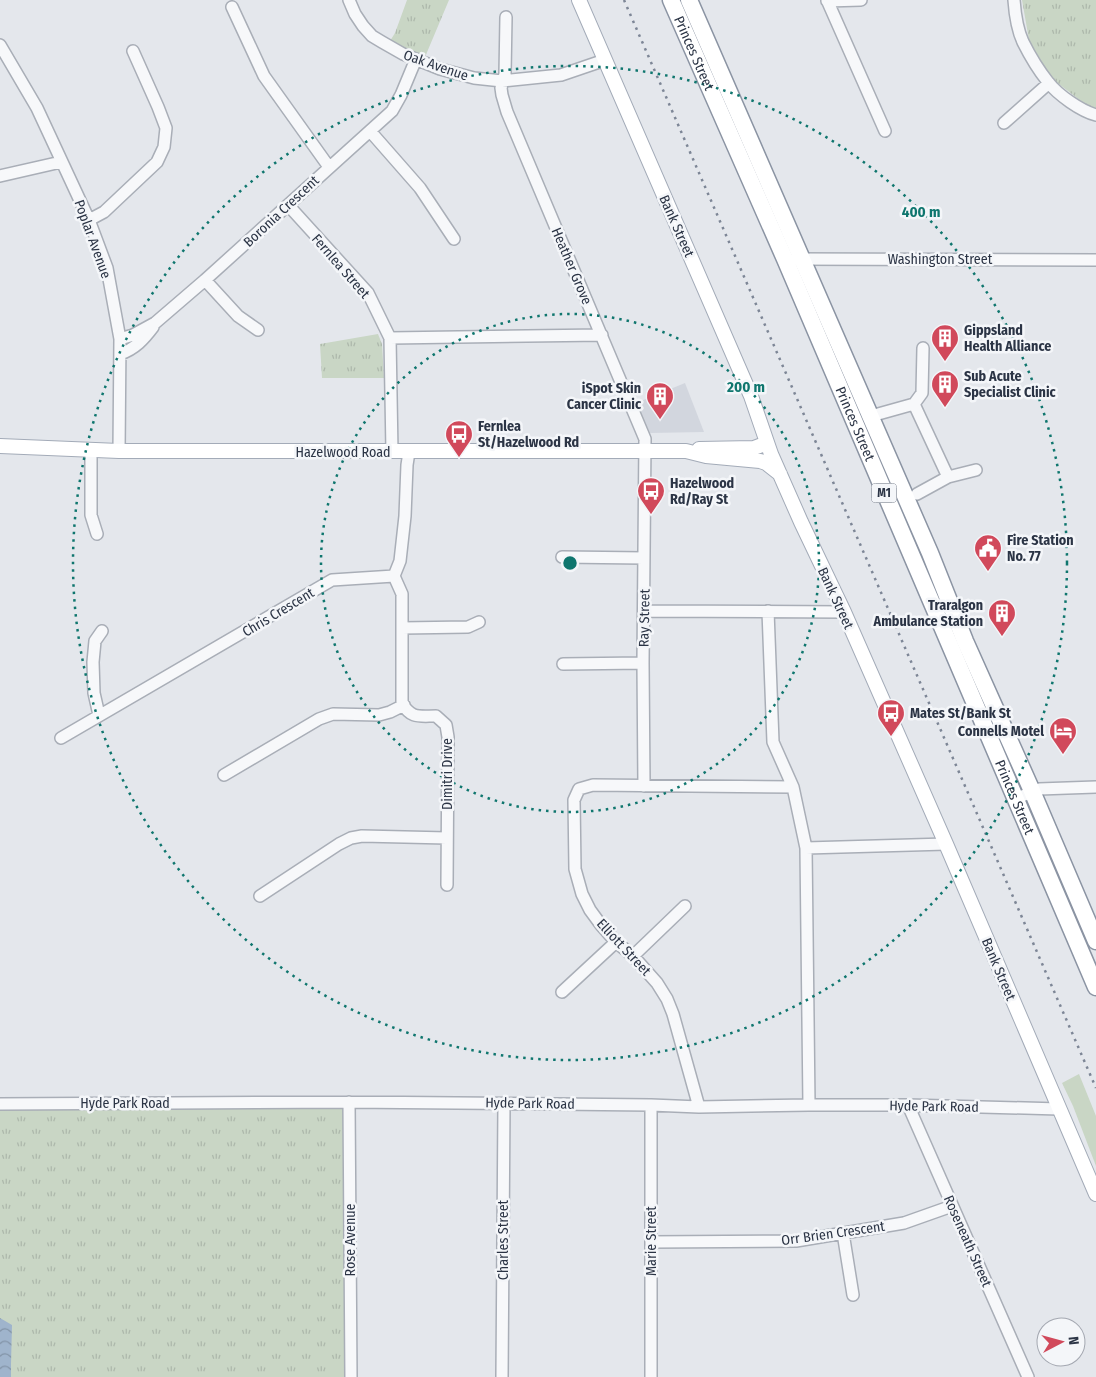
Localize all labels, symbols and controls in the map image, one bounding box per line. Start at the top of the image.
street label: Princes Street [670,14,718,93]
street label: Oak Avenue [401,46,471,85]
street label: Boronia Crescent [240,172,323,251]
street label: Bank Street [655,193,698,260]
street label: Poplar Avenue [70,198,115,281]
text: 400 m [902,203,940,221]
street label: Heather Grove [548,225,595,307]
street label: Fernlea Street [308,231,373,302]
street label: Washington Street [888,251,993,268]
place label: Gippsland Health Alliance [964,322,1051,355]
building icon: Gippsland Health Alliance [930,323,960,362]
place label: Sub Acute Specialist Clinic [964,368,1057,401]
building icon: Sub Acute Specialist Clinic [930,369,960,408]
text: 200 m [726,378,765,396]
place label: iSpot Skin Cancer Clinic [567,380,642,413]
building icon: iSpot Skin Cancer Clinic [645,381,675,420]
street label: Princes Street [831,384,878,464]
place label: Fernlea St/Hazelwood Rd [478,418,579,451]
bus stop icon: Fernlea St/Hazelwood Rd [444,419,474,458]
street label: Hazelwood Road [295,444,391,461]
place label: Hazelwood Rd/Ray St [670,475,734,508]
bus stop icon: Hazelwood Rd/Ray St [636,476,666,515]
road number: M1 [872,483,896,502]
place label: Fire Station No. 77 [1007,532,1074,565]
public building icon: Fire Station No. 77 [973,533,1003,572]
centre of rings [561,554,579,572]
street label: Bank Street [814,565,857,632]
street label: Chris Crescent [239,584,318,641]
street label: Ray Street [635,588,654,647]
place label: Traralgon Ambulance Station [873,597,983,630]
building icon: Traralgon Ambulance Station [987,598,1017,637]
bus stop icon: Mates St/Bank St [876,698,906,737]
place label: Mates St/Bank St [910,705,1012,722]
hotel icon: Connells Motel [1048,716,1078,755]
place label: Connells Motel [958,723,1044,740]
street label: Dimitri Drive [439,738,456,810]
street label: Princes Street [991,757,1038,837]
street label: Elliott Street [593,915,655,980]
street label: Bank Street [978,935,1019,1003]
street label: Hyde Park Road [485,1094,575,1113]
street label: Hyde Park Road [80,1095,170,1112]
street label: Hyde Park Road [889,1097,979,1116]
street label: Roseneath Street [940,1193,995,1290]
street label: Charles Street [495,1199,512,1280]
street label: Rose Avenue [342,1203,359,1277]
street label: Marie Street [643,1206,660,1276]
street label: Orr Brien Crescent [780,1218,886,1249]
north arrow [1036,1317,1086,1367]
text: N [1065,1336,1082,1346]

